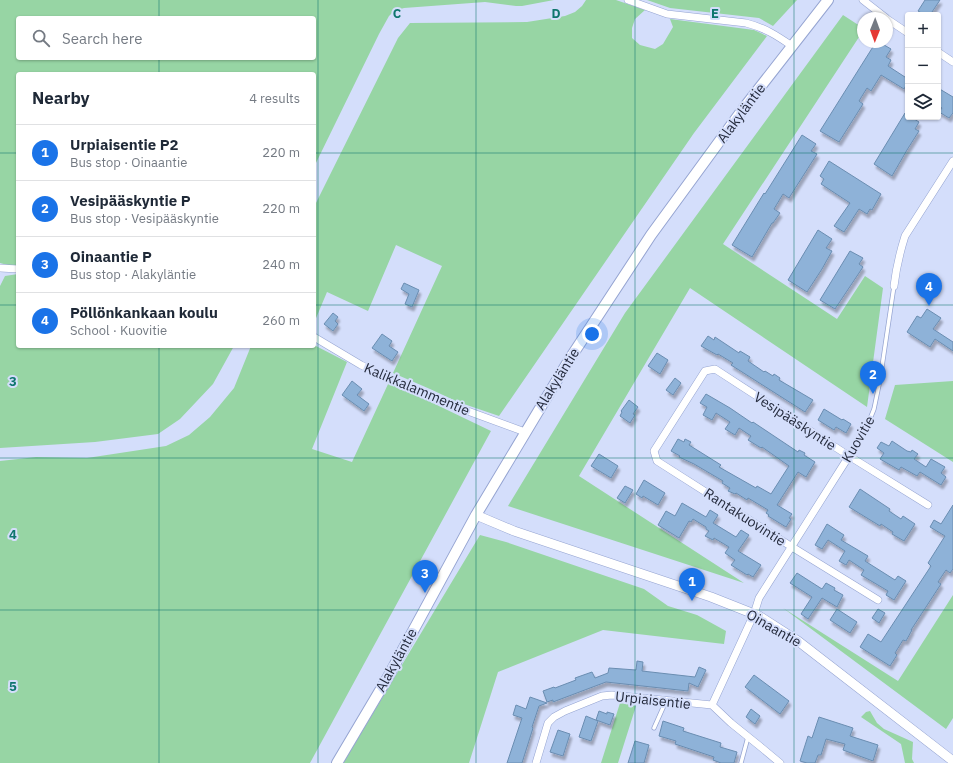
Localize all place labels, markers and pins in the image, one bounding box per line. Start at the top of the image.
pin: 4 [916,273,942,306]
pin: 2 [860,361,886,394]
pin: 3 [412,560,438,593]
pin: 1 [679,568,705,601]

